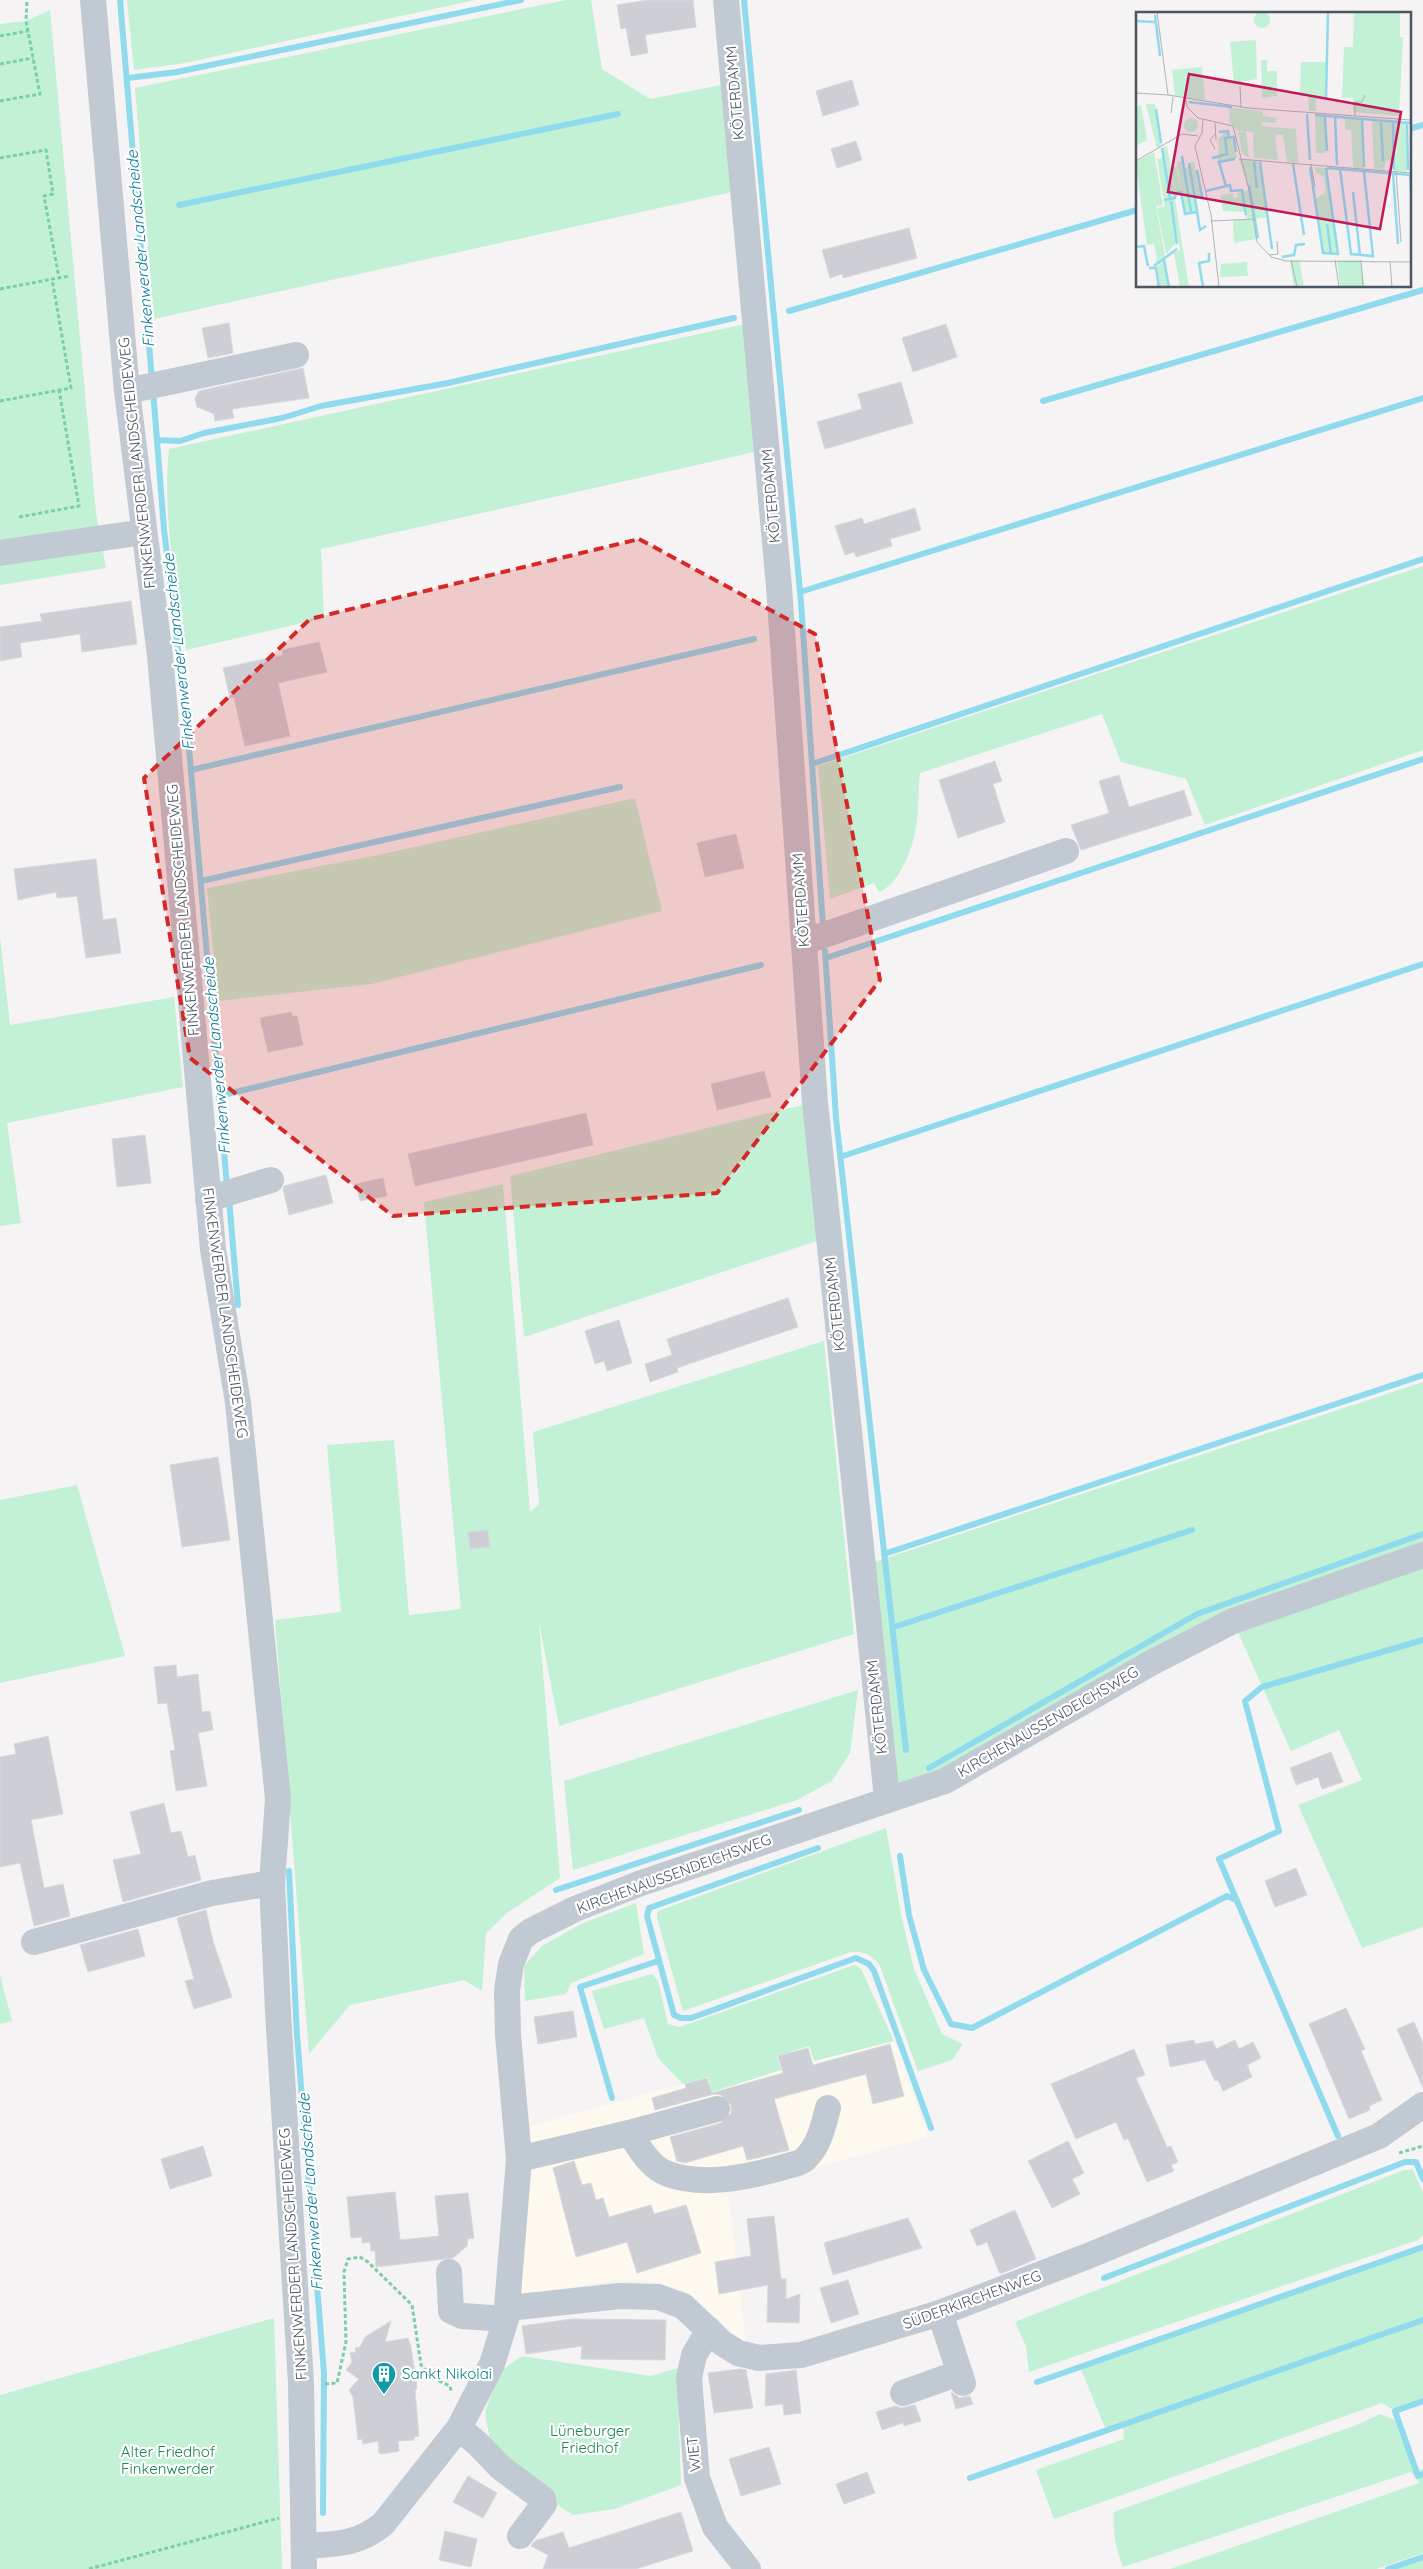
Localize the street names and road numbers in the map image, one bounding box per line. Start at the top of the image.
street label: KÖTERDAMM [721,45,748,141]
street label: FINKENWERDER LANDSCHEIDEWEG [114,336,159,590]
street label: KÖTERDAMM [757,448,784,544]
street label: FINKENWERDER LANDSCHEIDEWEG [162,783,203,1037]
street label: KÖTERDAMM [788,852,813,948]
street label: FINKENWERDER LANDSCHEIDEWEG [199,1187,252,1439]
street label: KÖTERDAMM [820,1256,849,1352]
street label: KÖTERDAMM [862,1659,891,1755]
street label: KIRCHENAUSSENDEICHSWEG [954,1662,1142,1781]
street label: KIRCHENAUSSENDEICHSWEG [574,1829,774,1918]
street label: FINKENWERDER LANDSCHEIDEWEG [274,2127,311,2381]
street label: SÜDERKIRCHENWEG [900,2266,1044,2333]
street label: WIET [682,2435,705,2473]

